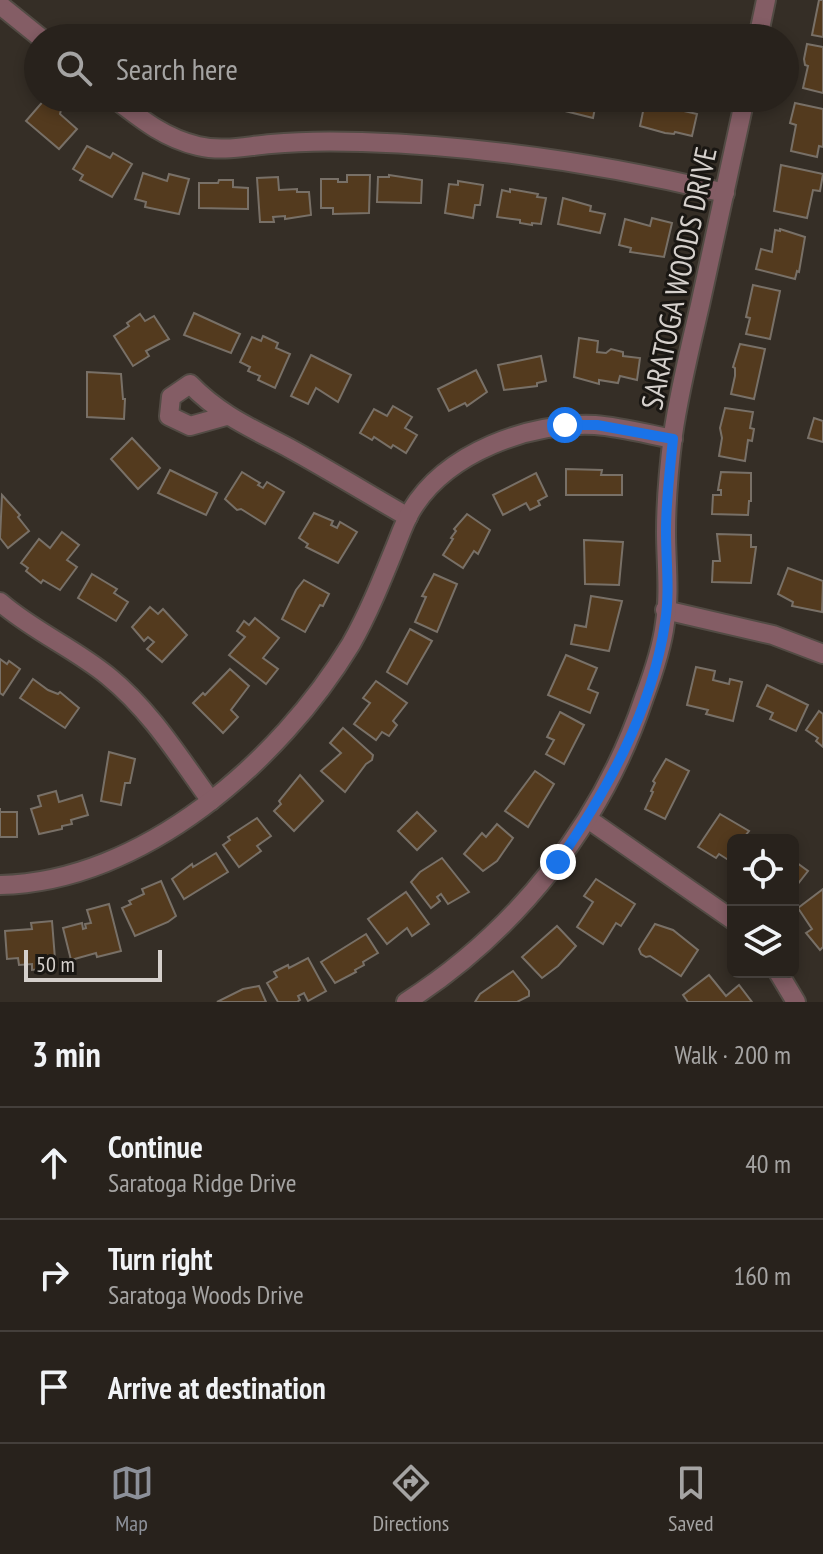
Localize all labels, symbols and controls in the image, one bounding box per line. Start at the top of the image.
search box [24,24,799,112]
icon: search [52,46,96,90]
text: Search here [116,49,238,88]
street label: SARATOGA WOODS DRIVE [631,143,725,413]
route start [547,407,583,443]
map controls [727,834,799,978]
button: locate [727,834,799,906]
route end [540,844,576,880]
button: layers [727,906,799,978]
scale bar [24,946,162,982]
text: 50 m [36,950,75,978]
text: 3 min [32,1032,101,1076]
text: Walk · 200 m [674,1038,791,1071]
text: Continue [108,1127,203,1166]
icon: ahead [32,1141,76,1185]
text: 40 m [745,1147,791,1180]
text: Saratoga Ridge Drive [108,1166,296,1199]
text: Turn right [108,1239,212,1278]
icon: right [32,1253,76,1297]
text: 160 m [733,1259,791,1292]
text: Saratoga Woods Drive [108,1278,304,1311]
icon: arrive [32,1365,76,1409]
text: Arrive at destination [108,1368,326,1407]
tab: Map [110,1461,154,1537]
tab: Directions [373,1461,449,1537]
tab: Saved [668,1461,713,1537]

